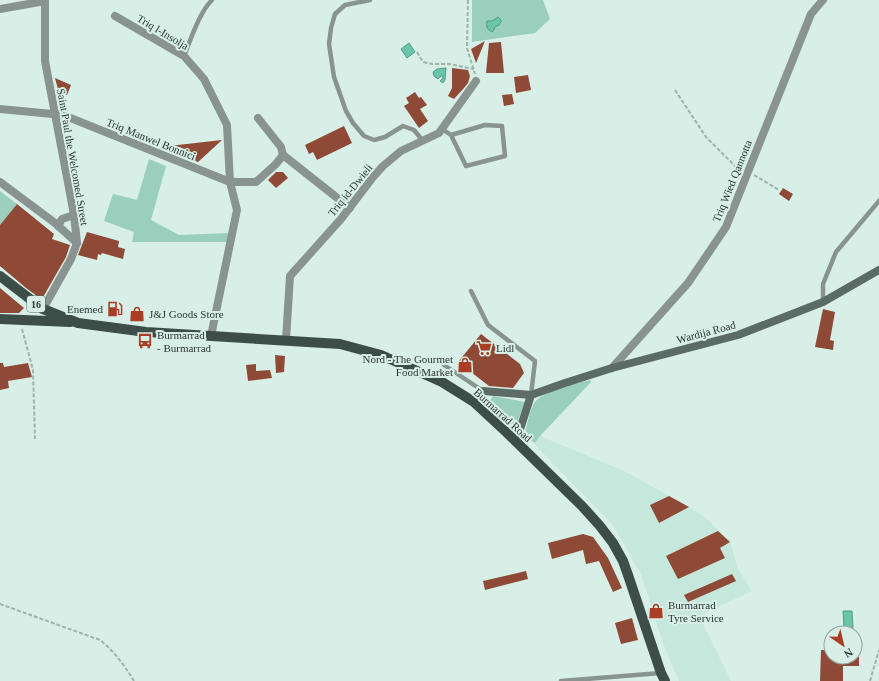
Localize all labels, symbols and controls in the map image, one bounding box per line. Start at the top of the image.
street label: Triq l-Insolja [135,12,191,52]
street label: Saint Paul the Welcomed Street [55,88,91,226]
street label: Triq Manwel Bonnici [105,116,197,162]
street label: Triq Wied Qannotta [710,138,754,224]
street label: Triq id-Dwieli [325,162,375,218]
road number: 16 [27,296,45,312]
fuel station icon: Enemed [106,300,124,318]
place label: Enemed [67,303,103,315]
shop icon: J&J Goods Store [128,305,146,323]
place label: J&J Goods Store [149,308,224,320]
street label: Wardija Road [675,318,737,346]
place label: Burmarrad - Burmarrad [157,329,212,354]
bus stop icon: Burmarrad - Burmarrad [136,332,154,350]
supermarket icon: Lidl [475,339,493,357]
place label: Lidl [496,342,514,354]
place label: Nord - The Gourmet Food Market [362,353,453,378]
shop icon: Nord - The Gourmet Food Market [456,356,474,374]
street label: Burmarrad Road [472,386,535,444]
place label: Burmarrad Tyre Service [668,599,724,624]
shop icon: Burmarrad Tyre Service [647,602,665,620]
north arrow [823,625,863,665]
text: N [842,646,855,661]

